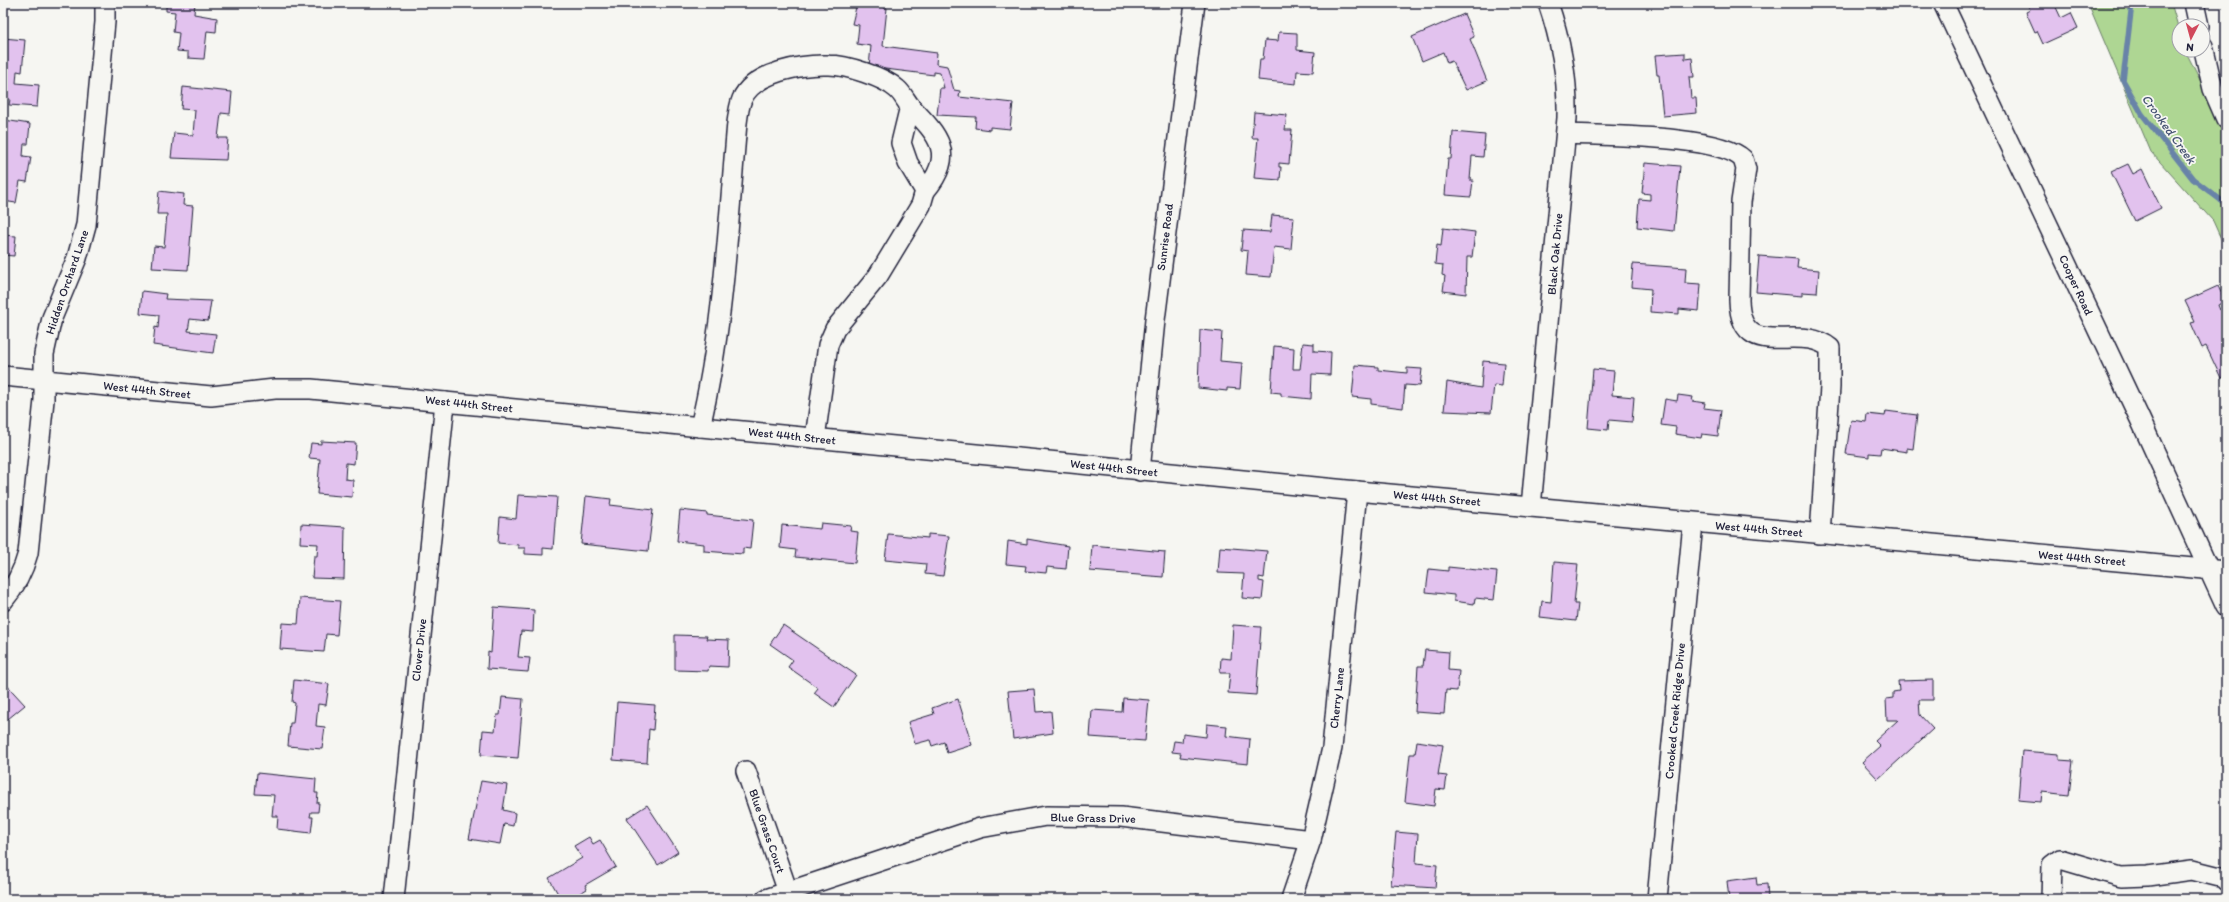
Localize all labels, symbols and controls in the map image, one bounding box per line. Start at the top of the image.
north arrow [2171,18,2211,58]
text: N [2186,41,2194,54]
water label: Crooked Creek [2139,91,2200,168]
street label: Sunrise Road [1154,202,1176,271]
street label: Black Oak Drive [1544,212,1566,295]
street label: Hidden Orchard Lane [43,228,92,336]
street label: Cooper Road [2056,253,2096,318]
street label: West 44th Street [102,378,192,402]
street label: West 44th Street [424,392,514,416]
street label: West 44th Street [747,424,837,448]
street label: West 44th Street [1069,456,1159,480]
street label: West 44th Street [1392,487,1482,509]
street label: West 44th Street [1714,518,1804,540]
street label: West 44th Street [2037,547,2127,569]
street label: Clover Drive [409,618,429,682]
street label: Crooked Creek Ridge Drive [1662,642,1688,780]
street label: Cherry Lane [1327,666,1347,729]
street label: Blue Grass Court [746,787,788,875]
street label: Blue Grass Drive [1050,810,1136,826]

